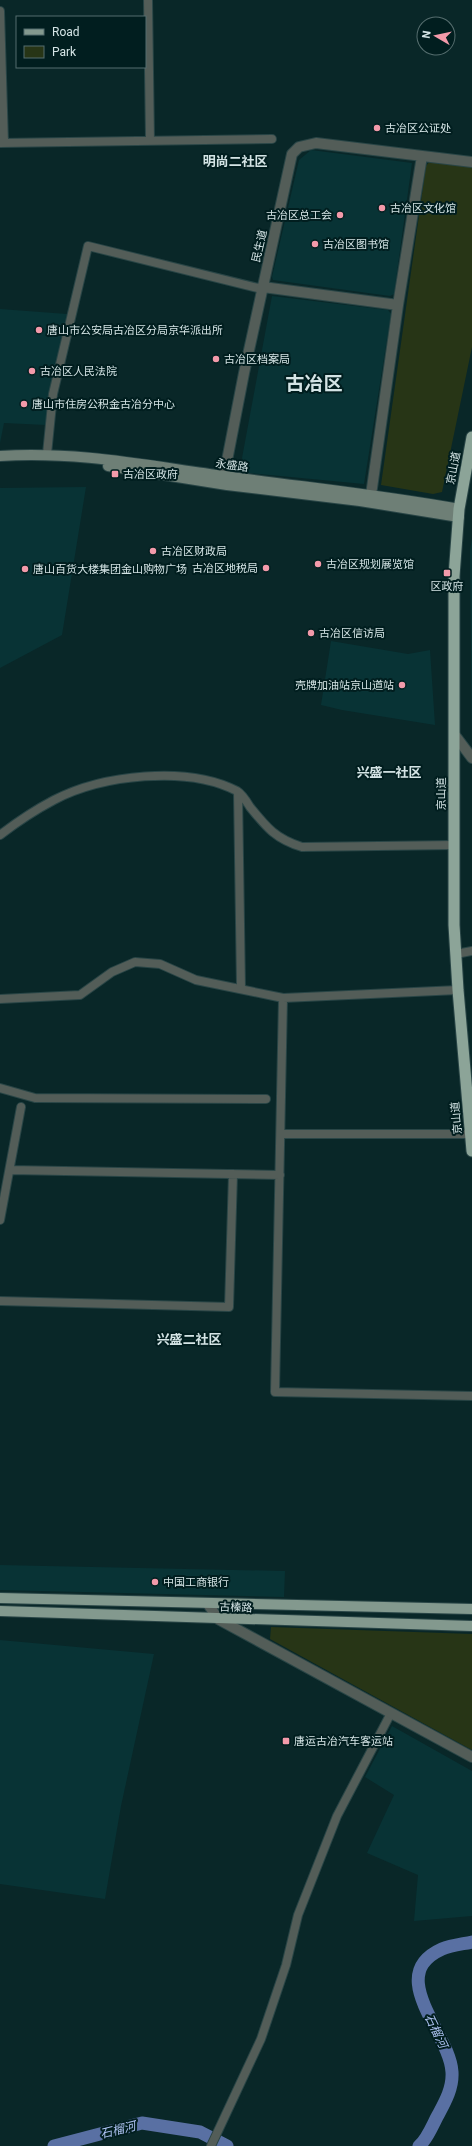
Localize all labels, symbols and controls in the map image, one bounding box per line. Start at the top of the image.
legend [16,16,146,68]
north arrow [416,16,456,56]
text: Road [52,25,80,39]
text: N [420,29,434,39]
text: Park [52,45,77,59]
place label: 古冶区公证处 [385,122,451,135]
marker: 古冶区公证处 [372,123,382,133]
district label: 明尚二社区 [202,154,268,169]
place label: 古冶区文化馆 [390,202,456,215]
marker: 古冶区文化馆 [377,203,387,213]
place label: 古冶区总工会 [266,209,332,222]
marker: 古冶区总工会 [335,210,345,220]
street label: 民生道 [249,229,270,264]
place label: 古冶区图书馆 [323,238,389,251]
marker: 古冶区图书馆 [310,239,320,249]
place label: 唐山市公安局古冶区分局京华派出所 [47,324,223,337]
marker: 唐山市公安局古冶区分局京华派出所 [34,325,44,335]
place label: 古冶区档案局 [224,353,290,366]
marker: 古冶区档案局 [211,354,221,364]
place label: 古冶区人民法院 [40,365,117,378]
marker: 古冶区人民法院 [27,366,37,376]
district label: 古冶区 [285,372,343,395]
place label: 唐山市住房公积金古冶分中心 [32,398,175,411]
marker: 唐山市住房公积金古冶分中心 [19,399,29,409]
street label: 京山道 [444,451,463,486]
street label: 永盛路 [215,457,249,474]
place label: 古冶区政府 [123,468,178,481]
marker: 古冶区政府 [110,469,120,479]
place label: 古冶区财政局 [161,545,227,558]
marker: 古冶区财政局 [148,546,158,556]
place label: 古冶区规划展览馆 [326,558,414,571]
marker: 古冶区规划展览馆 [313,559,323,569]
place label: 古冶区地税局 [192,562,258,575]
place label: 唐山百货大楼集团金山购物广场 [33,563,187,576]
marker: 古冶区地税局 [261,563,271,573]
marker: 唐山百货大楼集团金山购物广场 [20,564,30,574]
marker: 区政府 [442,568,452,578]
place label: 区政府 [431,580,464,593]
place label: 古冶区信访局 [319,627,385,640]
marker: 古冶区信访局 [306,628,316,638]
place label: 壳牌加油站京山道站 [295,679,394,692]
marker: 壳牌加油站京山道站 [397,680,407,690]
district label: 兴盛一社区 [356,765,422,780]
street label: 京山道 [435,778,448,811]
street label: 京山道 [449,1101,464,1135]
district label: 兴盛二社区 [156,1332,222,1347]
place label: 中国工商银行 [163,1576,229,1589]
marker: 中国工商银行 [150,1577,160,1587]
street label: 古榛路 [219,1600,253,1615]
place label: 唐运古冶汽车客运站 [294,1735,393,1748]
marker: 唐运古冶汽车客运站 [281,1736,291,1746]
water label: 石榴河 [422,2012,451,2052]
water label: 石榴河 [99,2118,139,2141]

